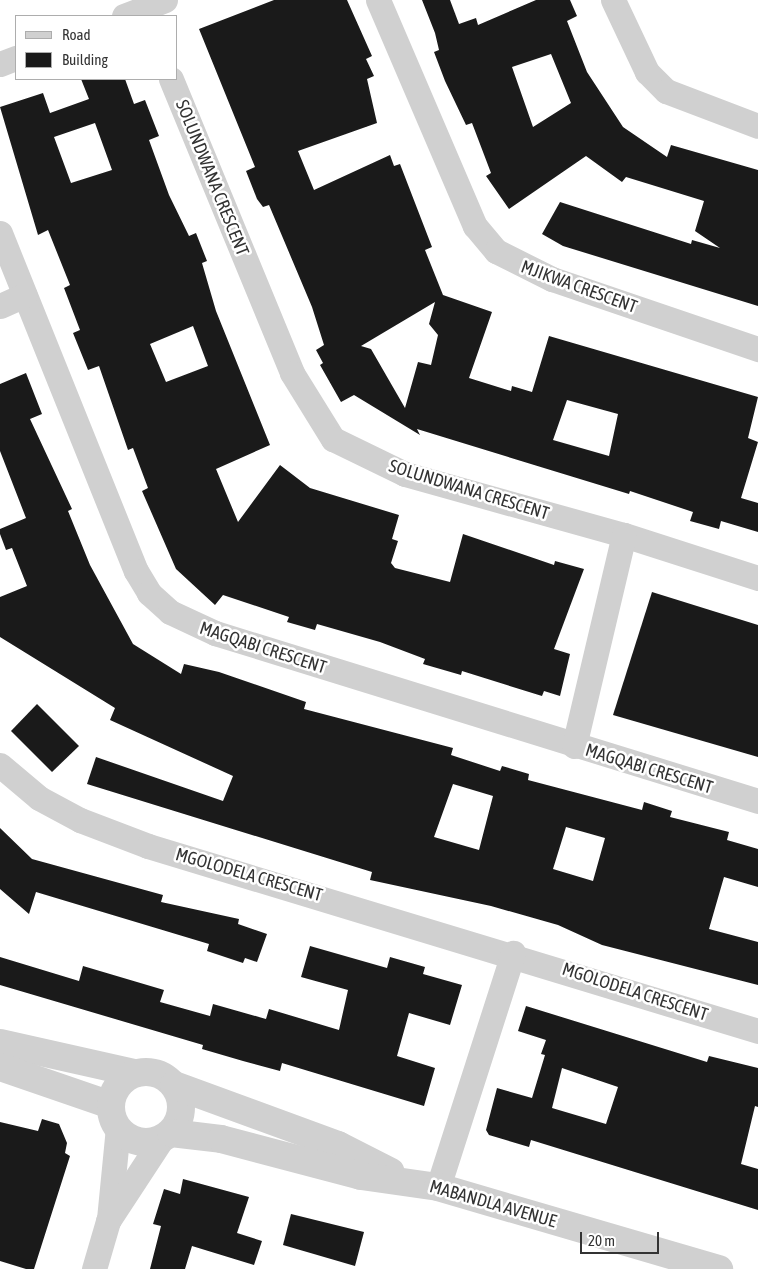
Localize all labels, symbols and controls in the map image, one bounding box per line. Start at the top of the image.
legend [15,15,178,80]
text: Road [62,26,91,43]
text: Building [62,51,108,68]
street label: SOLUNDWANA CRESCENT [171,97,253,259]
street label: MJIKWA CRESCENT [518,256,640,318]
street label: SOLUNDWANA CRESCENT [386,455,552,525]
street label: MAGQABI CRESCENT [197,617,329,679]
street label: MAGQABI CRESCENT [583,739,715,799]
street label: MGOLODELA CRESCENT [173,844,325,906]
street label: MGOLODELA CRESCENT [559,958,711,1026]
street label: MABANDLA AVENUE [427,1176,559,1232]
scale bar [583,1222,662,1254]
text: 20 m [588,1232,615,1249]

